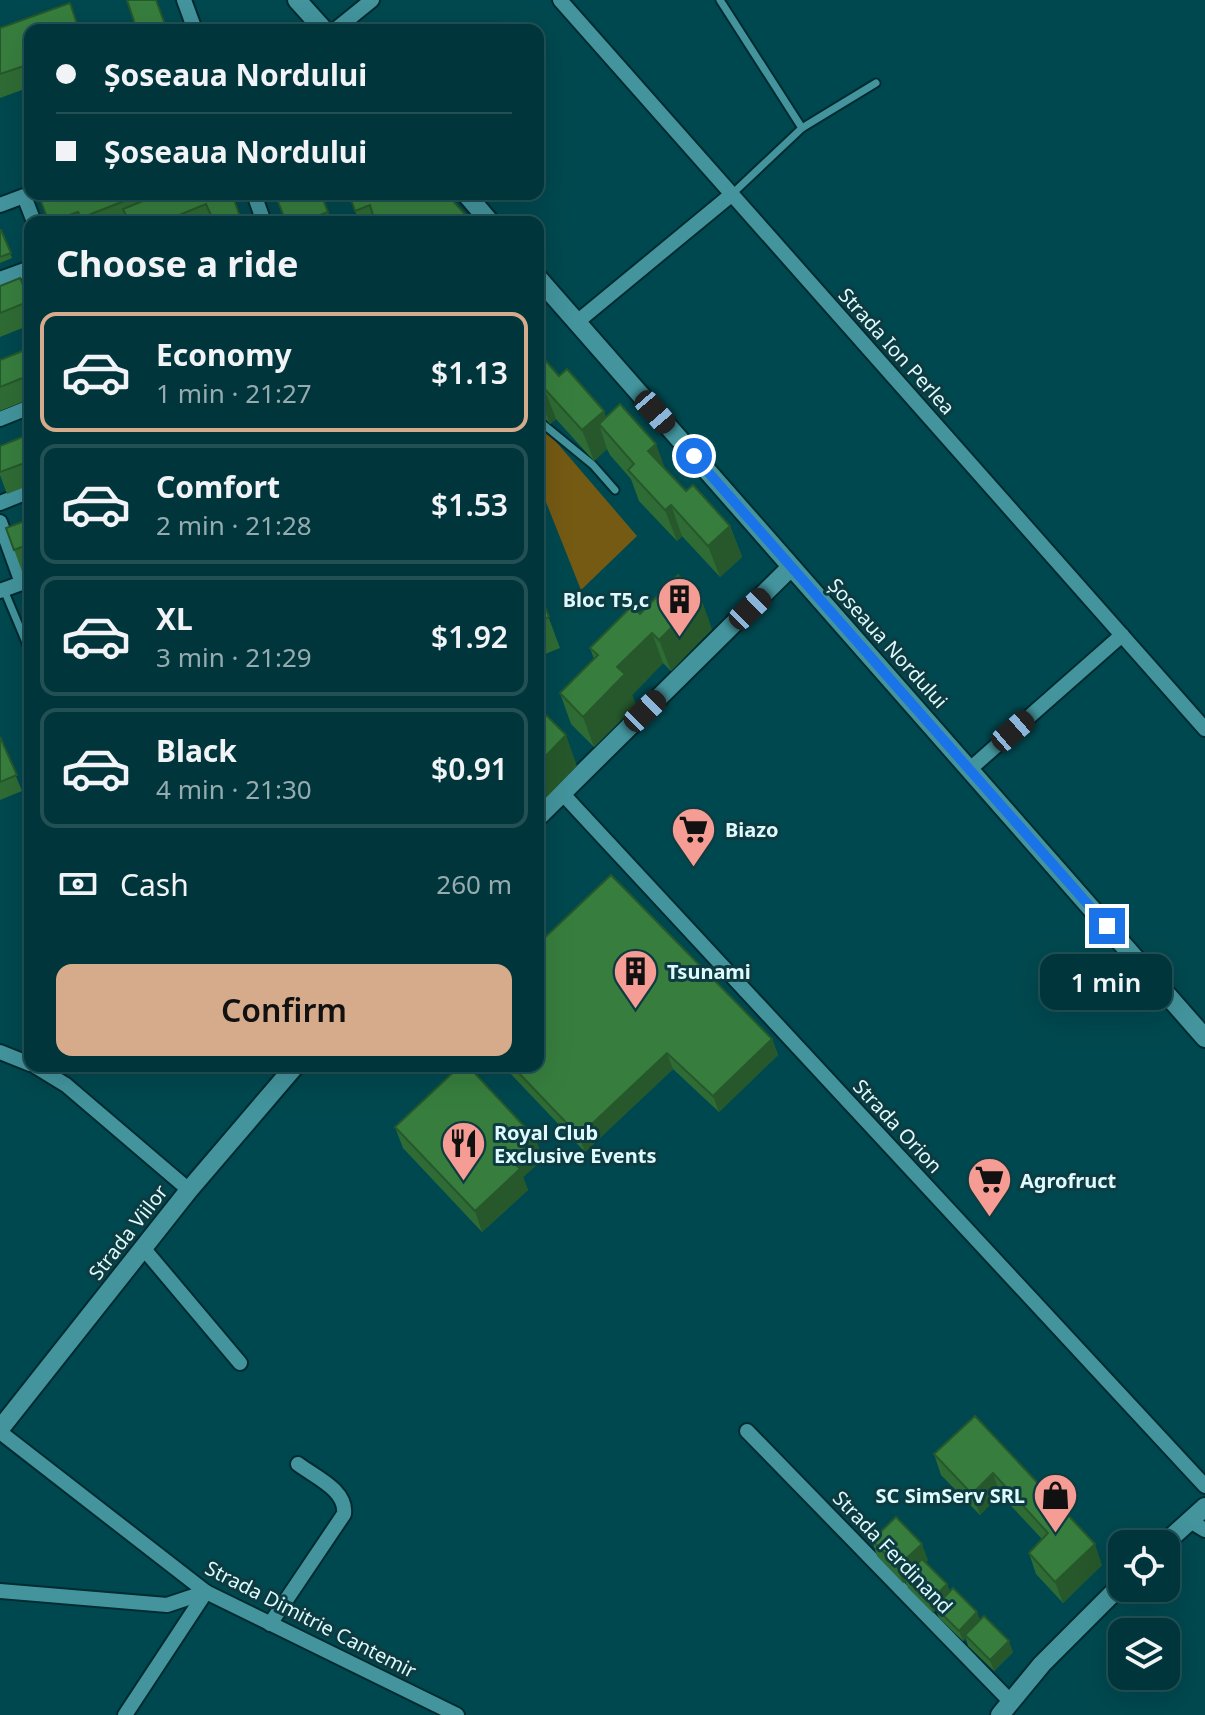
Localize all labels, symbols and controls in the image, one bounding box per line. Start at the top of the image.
text: Șoseaua Nordului [104,54,367,95]
text: Șoseaua Nordului [104,131,367,172]
text: Choose a ride [56,239,298,288]
street label: Strada Ion Perlea [833,282,961,420]
text: Economy [156,334,292,375]
icon: car [60,336,132,408]
text: $1.13 [431,352,508,393]
text: 1 min · 21:27 [156,375,312,411]
car [630,386,680,438]
route start [676,438,712,474]
text: Comfort [156,466,280,507]
icon: car [60,468,132,540]
text: $1.53 [431,484,508,525]
text: 2 min · 21:28 [156,507,312,543]
street label: Șoseaua Nordului [822,572,954,714]
building icon: Bloc T5,c [656,575,704,638]
car [724,584,776,634]
place label: Bloc T5,c [563,586,649,613]
text: XL [156,598,193,639]
icon: car [60,600,132,672]
text: $1.92 [431,616,508,657]
text: 3 min · 21:29 [156,639,312,675]
car [619,686,671,736]
car [987,706,1039,756]
text: Black [156,730,237,771]
icon: car [60,732,132,804]
text: $0.91 [431,748,508,789]
text: 4 min · 21:30 [156,771,312,807]
supermarket icon: Biazo [670,805,718,868]
place label: Biazo [725,816,779,843]
icon: cash [56,862,100,906]
text: Cash [120,864,189,905]
text: 260 m [436,866,512,902]
route end [1089,908,1125,944]
building icon: Tsunami [612,947,660,1010]
callout: 1 min [1041,954,1173,1010]
place label: Tsunami [667,958,751,985]
button: Confirm [56,964,512,1056]
text: 1 min [1071,964,1141,1000]
street label: Strada Orion [847,1073,949,1179]
restaurant icon: Royal Club Exclusive Events [439,1119,487,1182]
place label: Royal Club Exclusive Events [494,1119,657,1169]
supermarket icon: Agrofruct [965,1156,1013,1219]
place label: Agrofruct [1020,1167,1117,1194]
street label: Strada Viilor [82,1179,174,1285]
shop icon: SC SimServ SRL [1032,1471,1080,1534]
place label: SC SimServ SRL [876,1482,1025,1509]
street label: Strada Ferdinand [827,1485,959,1619]
map controls [1108,1530,1180,1690]
button: locate [1108,1530,1180,1602]
street label: Strada Dimitrie Cantemir [201,1554,421,1684]
button: layers [1108,1618,1180,1690]

